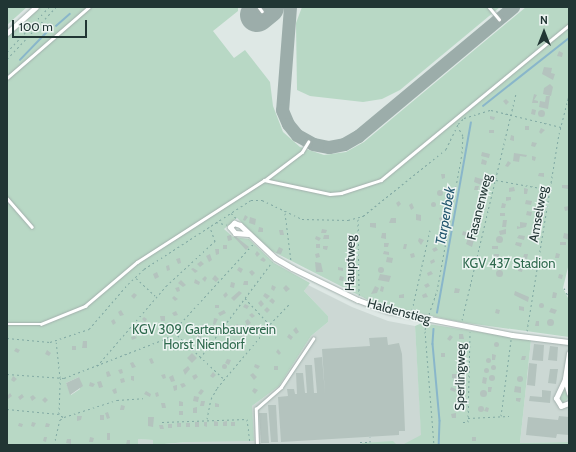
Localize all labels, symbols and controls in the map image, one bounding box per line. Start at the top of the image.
scale bar [14,12,89,38]
north arrow [524,12,564,52]
text: N [540,13,548,27]
text: 100 m [19,19,53,34]
street label: Fasanenweg [463,172,495,242]
street label: Amselweg [525,185,551,243]
water label: Tarpenbek [432,186,458,246]
street label: Hauptweg [342,235,358,291]
park label: KGV 437 Stadion [462,255,556,271]
street label: Haldenstieg [366,295,432,327]
park label: KGV 309 Gartenbauverein Horst Niendorf [132,322,276,353]
street label: Sperlingweg [452,343,468,411]

